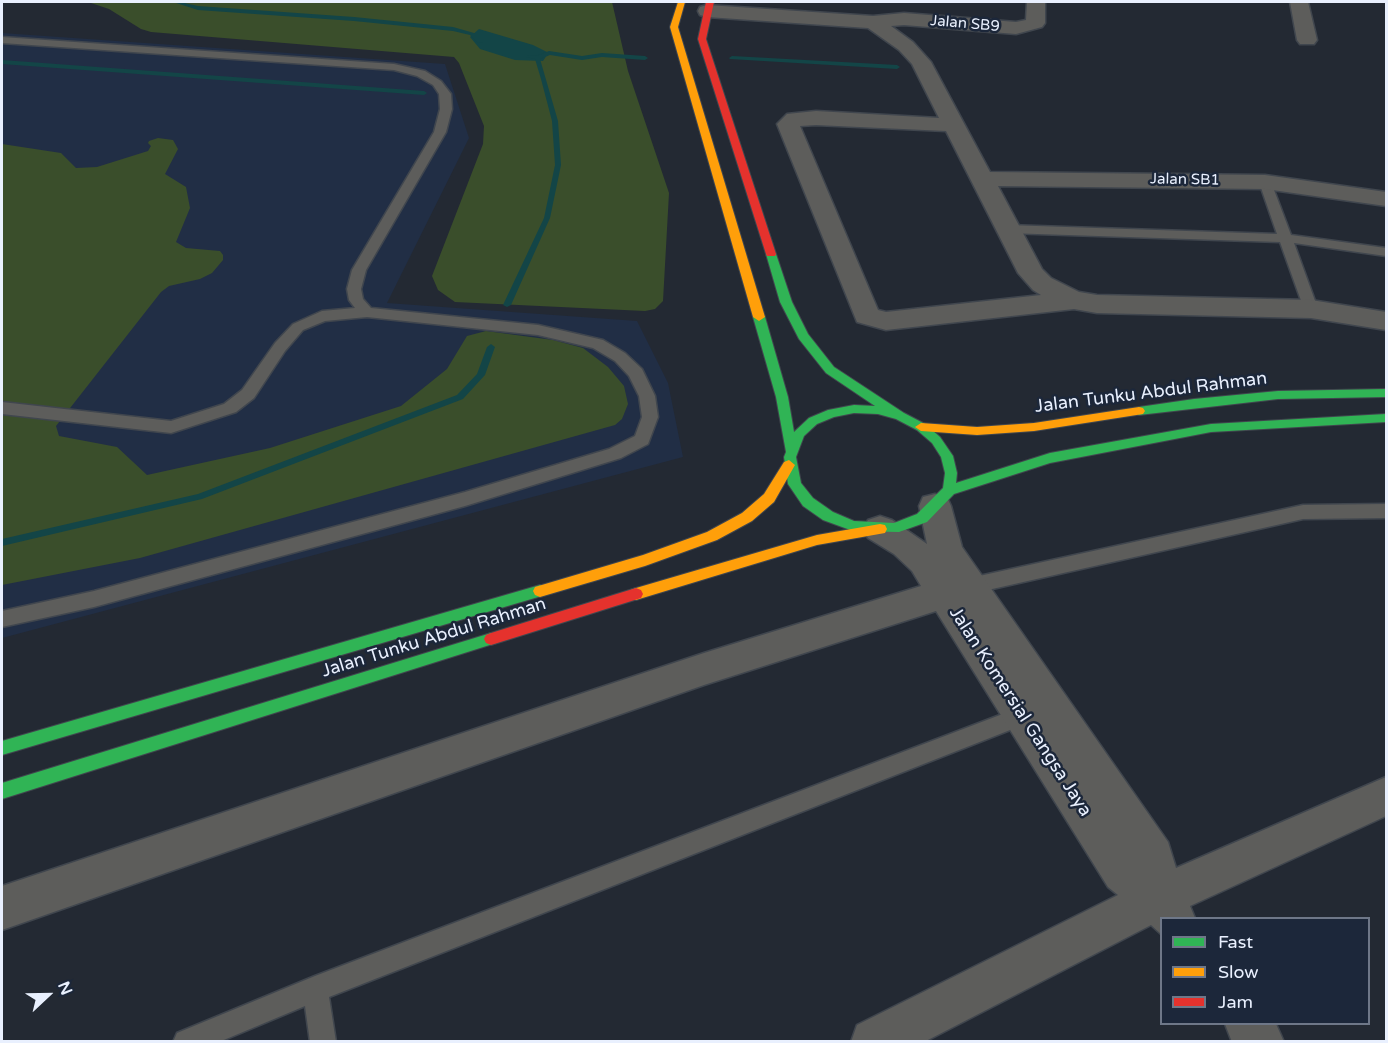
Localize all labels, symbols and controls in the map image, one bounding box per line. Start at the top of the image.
street label: Jalan SB9 [930,12,1000,36]
street label: Jalan SB1 [1150,170,1220,190]
street label: Jalan Tunku Abdul Rahman [1034,368,1268,418]
street label: Jalan Tunku Abdul Rahman [319,594,549,682]
street label: Jalan Komersial Gangsa Jaya [944,603,1096,821]
legend [1160,917,1370,1025]
text: Fast [1218,931,1253,953]
text: Slow [1218,961,1259,983]
north arrow [18,965,78,1025]
text: N [53,979,76,998]
text: Jam [1218,991,1253,1013]

